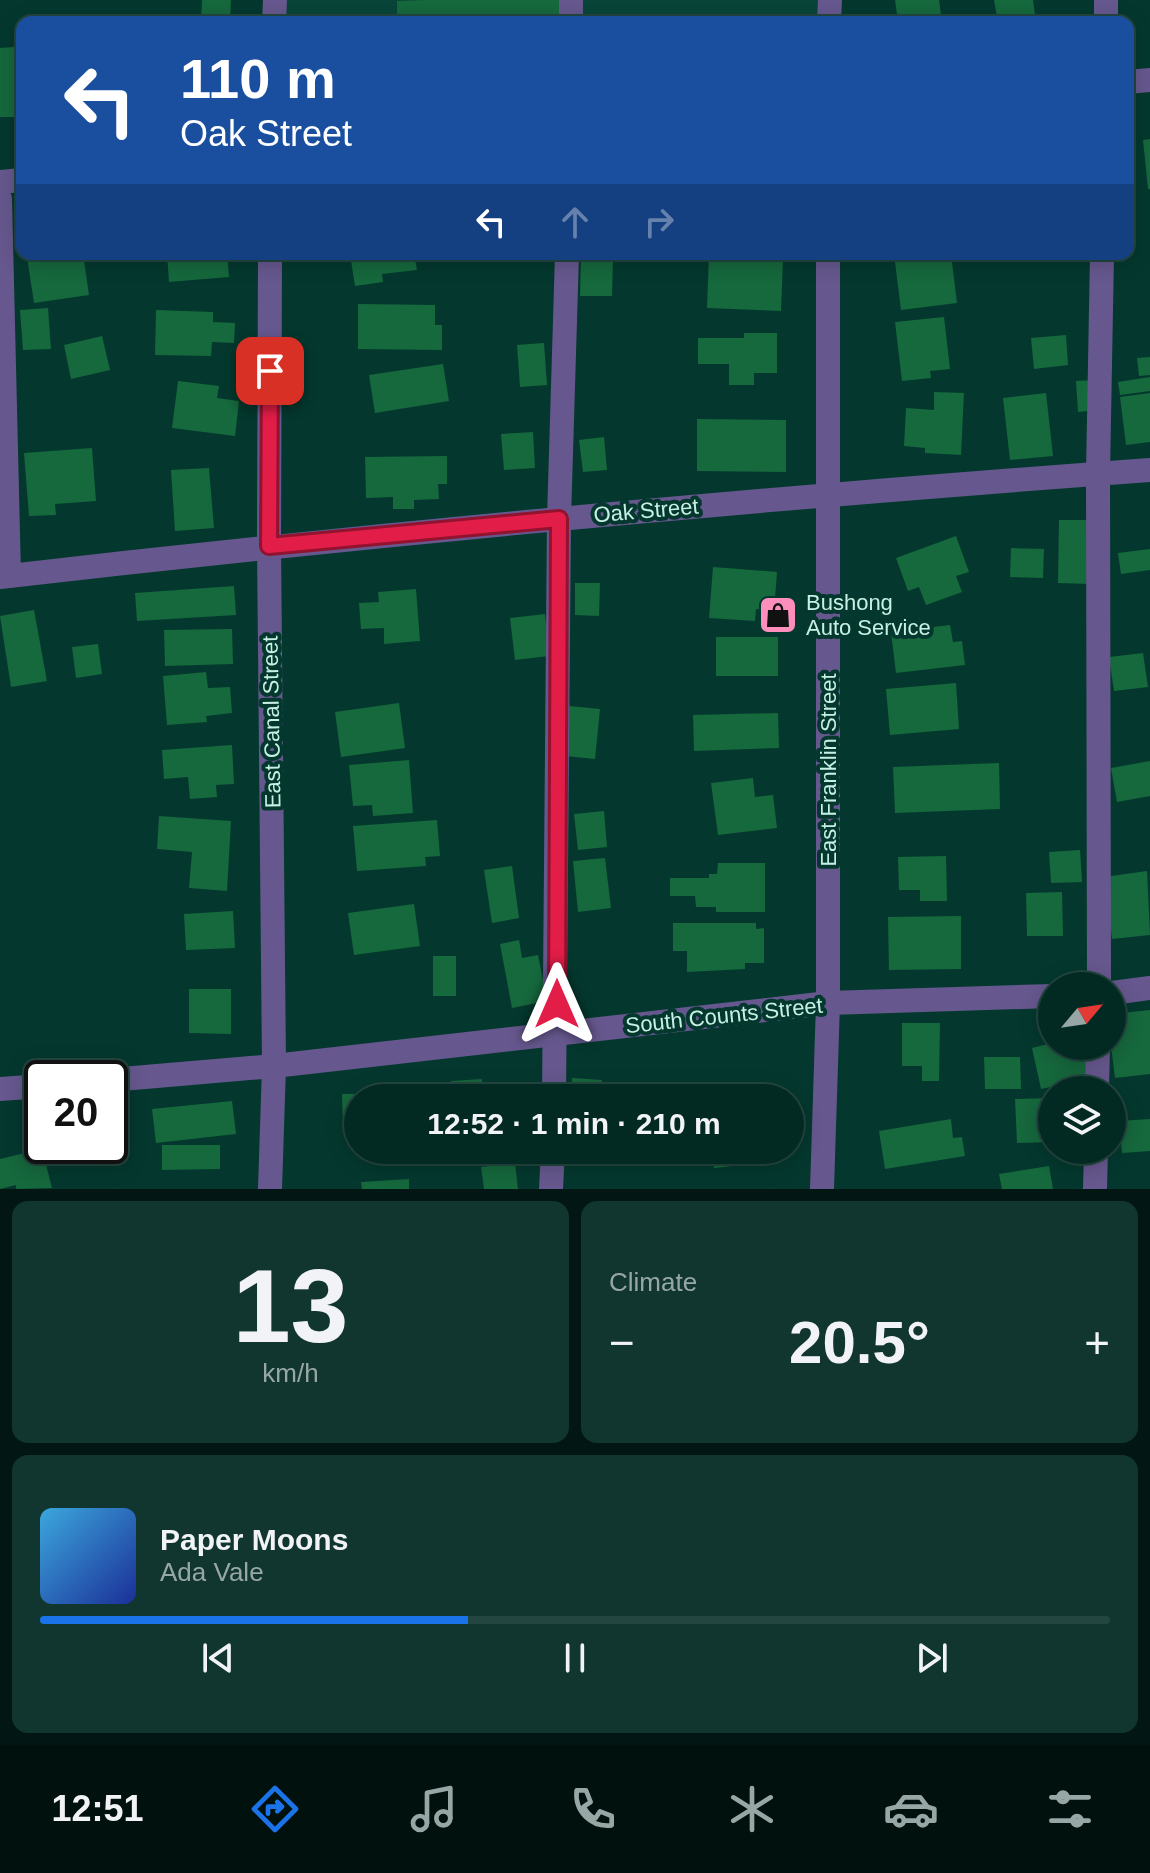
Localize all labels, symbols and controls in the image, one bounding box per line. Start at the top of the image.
text: 110 m [180,47,336,110]
icon: left [48,48,152,152]
text: Oak Street [180,113,352,154]
icon: left [469,200,513,244]
icon: ahead [553,200,597,244]
icon: right [637,200,681,244]
pin [236,337,304,405]
icon: arrive [248,349,292,393]
street label: Oak Street [593,493,700,528]
place label: Bushong Auto Service [806,590,931,640]
shop icon: Bushong Auto Service [757,594,799,636]
street label: East Canal Street [257,636,286,808]
street label: East Franklin Street [816,673,841,867]
position arrow [515,962,599,1046]
north arrow [1038,972,1126,1060]
map controls [1038,972,1126,1164]
street label: South Counts Street [624,993,824,1038]
speed limit sign: 20 [24,1060,128,1164]
button: layers [1038,1076,1126,1164]
text: 12:52 · 1 min · 210 m [427,1107,721,1140]
text: 13 [233,1248,348,1364]
text: Climate [609,1267,697,1297]
text: 20.5° [789,1309,930,1376]
text: − [609,1318,635,1367]
text: + [1084,1318,1110,1367]
text: km/h [262,1358,319,1388]
text: Paper Moons [160,1523,348,1556]
text: Ada Vale [160,1557,264,1587]
icon: previous [196,1636,240,1680]
icon: pause [553,1636,597,1680]
icon: next [910,1636,954,1680]
icon: directions [247,1781,303,1837]
icon: music [406,1781,462,1837]
icon: phone [565,1781,621,1837]
icon: climate [724,1781,780,1837]
icon: car [883,1781,939,1837]
icon: filters [1042,1781,1098,1837]
text: 12:51 [52,1788,144,1829]

